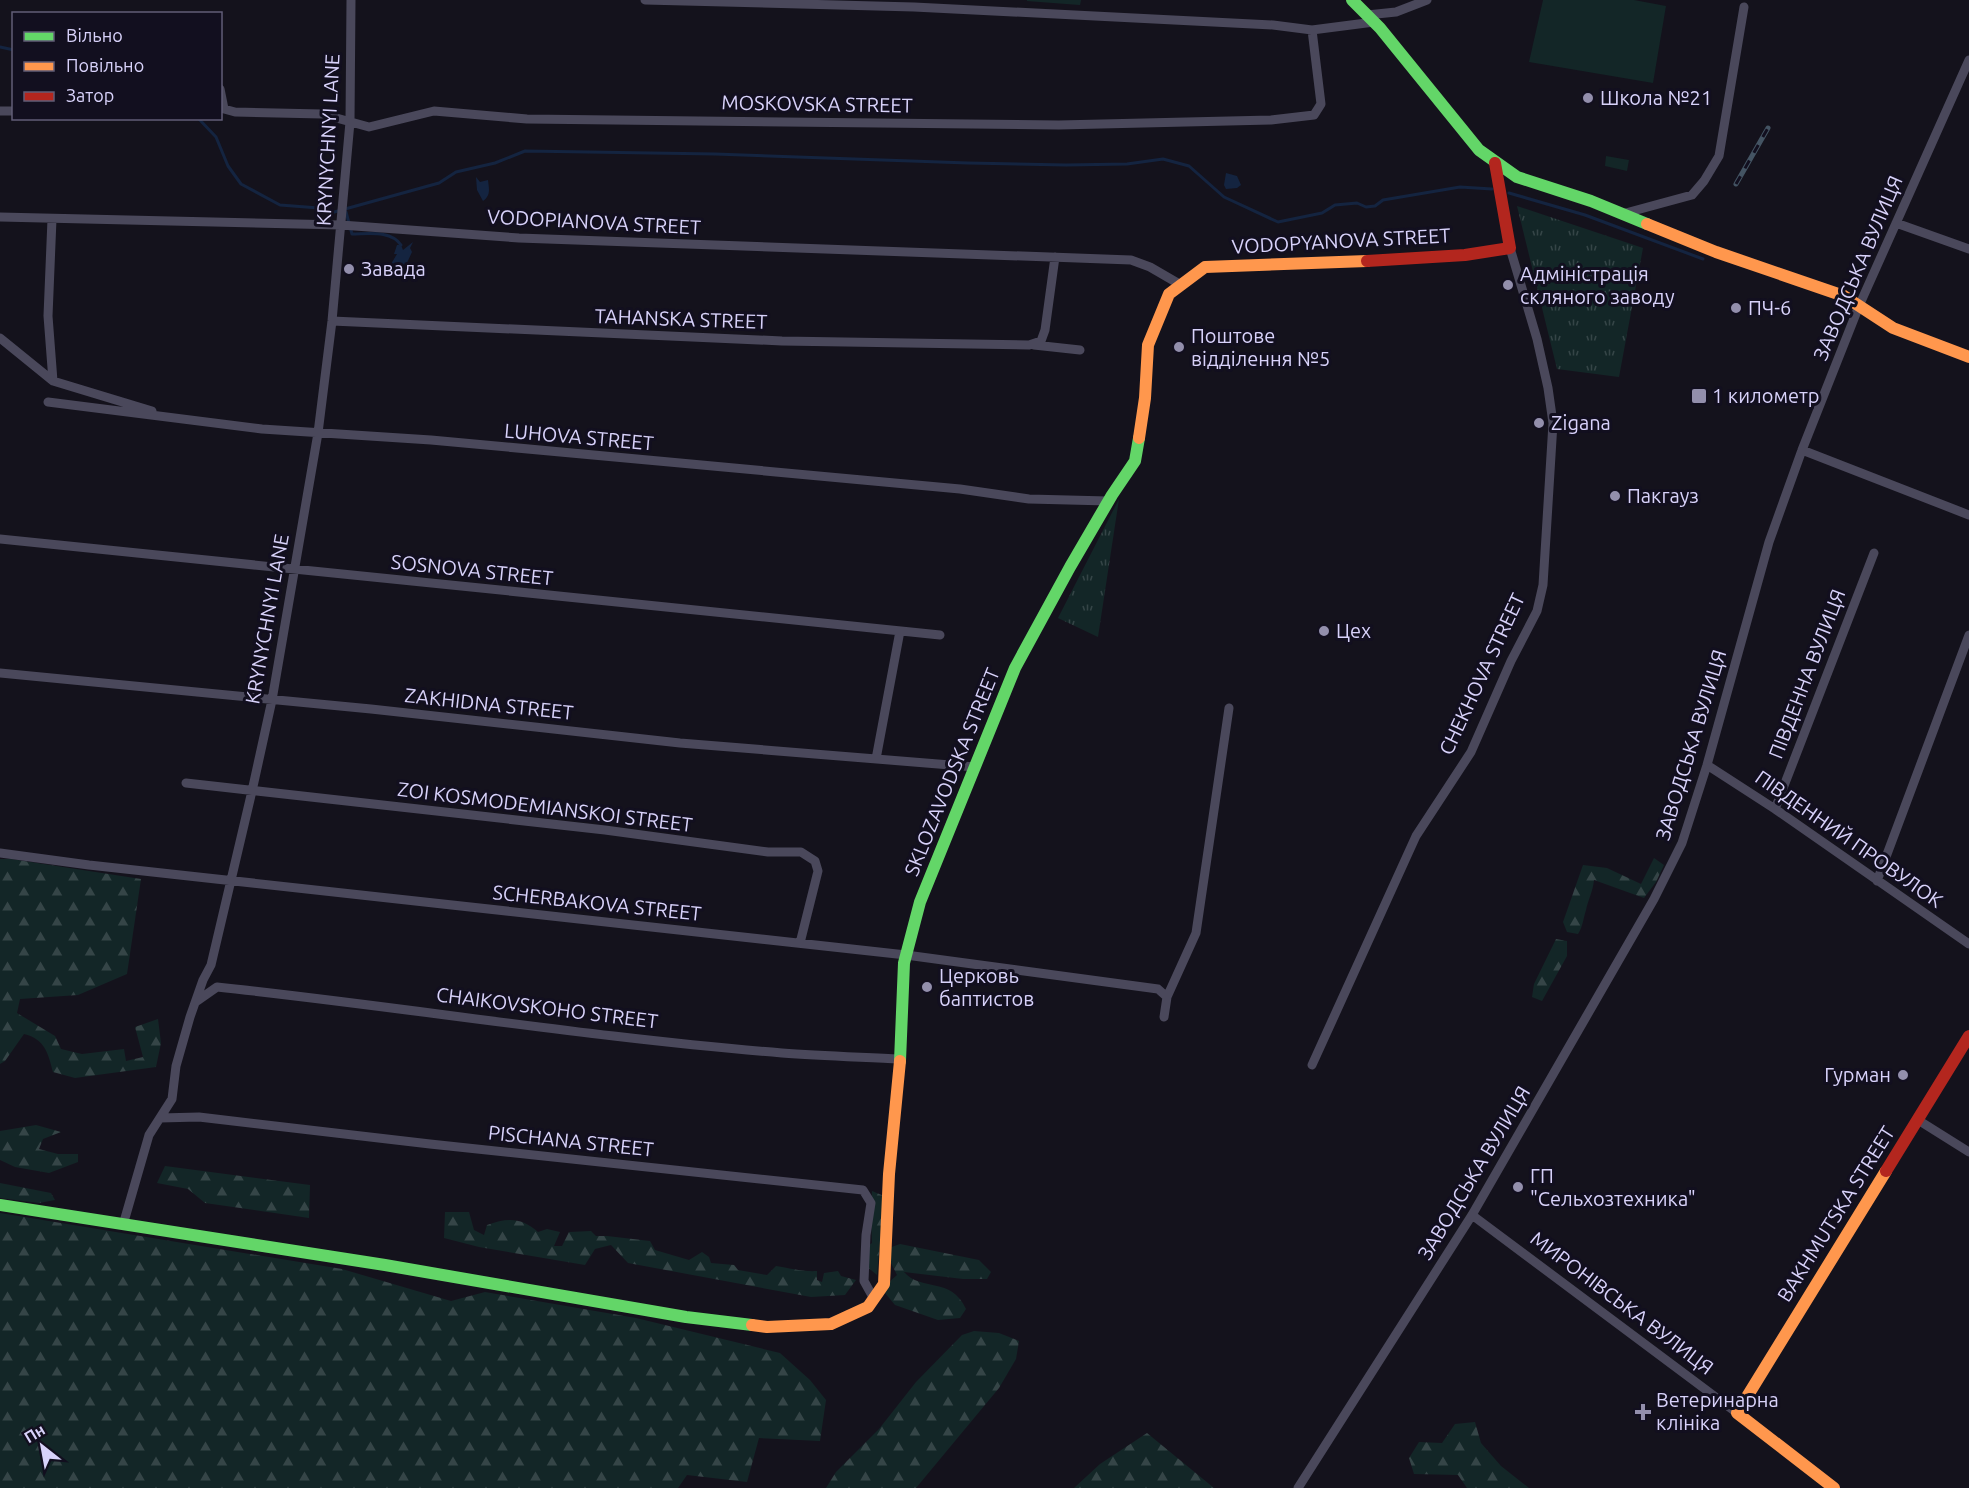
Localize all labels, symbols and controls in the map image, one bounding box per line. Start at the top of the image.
legend [12,12,222,120]
text: Вільно [66,25,123,45]
street label: KRYNYCHNYI LANE [312,53,343,227]
text: Повільно [66,55,144,75]
text: Затор [66,85,114,105]
place label: Школа №21 [1600,86,1712,109]
street label: MOSKOVSKA STREET [721,90,913,117]
marker: Школа №21 [1581,91,1595,105]
street label: ЗАВОДСЬКА ВУЛИЦЯ [1808,172,1907,363]
street label: VODOPIANOVA STREET [487,204,702,239]
street label: VODOPYANOVA STREET [1231,223,1451,258]
place label: Завада [361,257,426,280]
marker: Завада [342,262,356,276]
place label: Адміністрація скляного заводу [1520,262,1675,308]
marker: Адміністрація скляного заводу [1501,278,1515,292]
place label: ПЧ-6 [1748,296,1791,319]
marker: ПЧ-6 [1729,301,1743,315]
street label: TAHANSKA STREET [594,304,768,333]
place label: Поштове відділення №5 [1191,324,1330,370]
marker: Поштове відділення №5 [1172,340,1186,354]
place label: 1 километр [1712,384,1820,407]
marker: 1 километр [1690,387,1708,405]
place label: Zigana [1551,411,1611,434]
marker: Zigana [1532,416,1546,430]
street label: LUHOVA STREET [503,419,655,454]
place label: Пакгауз [1627,484,1699,507]
marker: Пакгауз [1608,489,1622,503]
street label: KRYNYCHNYI LANE [240,532,293,706]
street label: SOSNOVA STREET [390,550,554,589]
street label: ПІВДЕННА ВУЛИЦЯ [1764,586,1849,762]
street label: CHEKHOVA STREET [1434,589,1529,758]
place label: Цех [1336,619,1371,642]
marker: Цех [1317,624,1331,638]
street label: ЗАВОДСЬКА ВУЛИЦЯ [1651,647,1730,843]
street label: SKLOZAVODSKA STREET [899,665,1004,879]
street label: ZAKHIDNA STREET [404,683,575,724]
street label: ПІВДЕННИЙ ПРОВУЛОК [1751,765,1947,912]
street label: ZOI KOSMODEMIANSKOI STREET [396,777,694,836]
street label: SCHERBAKOVA STREET [492,880,703,925]
place label: Церковь баптистов [939,964,1034,1010]
marker: Церковь баптистов [920,980,934,994]
street label: CHAIKOVSKOHO STREET [435,982,659,1033]
place label: Гурман [1824,1063,1891,1086]
marker: Гурман [1896,1068,1910,1082]
street label: ЗАВОДСЬКА ВУЛИЦЯ [1413,1082,1534,1264]
street label: PISCHANA STREET [487,1120,655,1161]
street label: BAKHMUTSKA STREET [1772,1122,1899,1306]
place label: ГП "Сельхозтехника" [1530,1164,1696,1210]
marker: ГП "Сельхозтехника" [1511,1180,1525,1194]
street label: МИРОНІВСЬКА ВУЛИЦЯ [1526,1226,1718,1379]
place label: Ветеринарна клініка [1656,1388,1779,1434]
marker: Ветеринарна клініка [1634,1403,1652,1421]
north arrow [12,1416,72,1476]
text: Пн [21,1420,48,1446]

